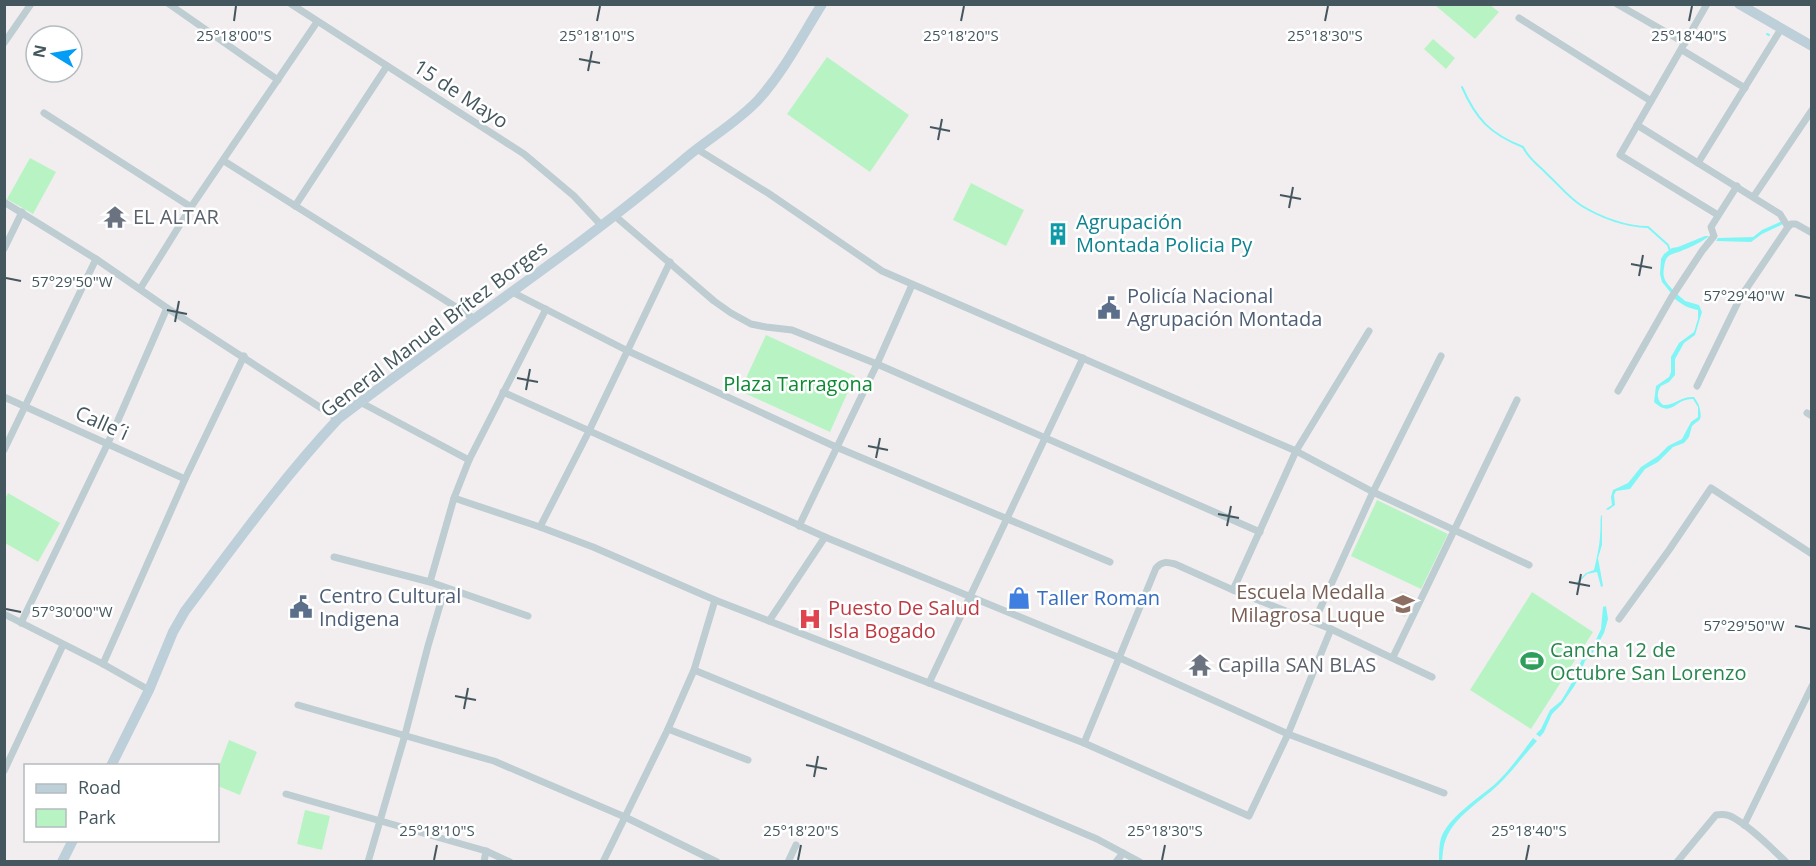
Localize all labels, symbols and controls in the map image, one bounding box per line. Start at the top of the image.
north arrow [24,24,84,84]
text: 25°18'00"S [196,25,272,45]
text: 25°18'10"S [559,25,635,45]
text: 25°18'20"S [923,25,999,45]
text: 25°18'30"S [1287,25,1363,45]
text: 25°18'40"S [1651,25,1727,45]
text: N [27,43,51,60]
street label: 15 de Mayo [409,53,514,134]
place label: EL ALTAR [133,203,219,230]
temple icon: EL ALTAR [102,204,128,230]
place label: Agrupación Montada Policia Py [1076,208,1253,258]
building icon: Agrupación Montada Policia Py [1045,221,1071,247]
street label: General Manuel Brítez Borges [315,234,553,423]
text: 57°29'50"W [32,271,113,291]
place label: Policía Nacional Agrupación Montada [1127,282,1322,332]
text: 57°29'40"W [1704,285,1785,305]
public building icon: Policía Nacional Agrupación Montada [1096,295,1122,321]
park label: Plaza Tarragona [723,370,873,397]
street label: Calle´i [71,399,133,446]
place label: Escuela Medalla Milagrosa Luque [1230,578,1385,628]
place label: Centro Cultural Indigena [319,582,461,632]
place label: Taller Roman [1037,584,1160,611]
shop icon: Taller Roman [1006,585,1032,611]
school or university icon: Escuela Medalla Milagrosa Luque [1390,591,1416,617]
public building icon: Centro Cultural Indigena [288,594,314,620]
place label: Puesto De Salud Isla Bogado [828,594,980,644]
text: 57°30'00"W [32,601,113,621]
hospital icon: Puesto De Salud Isla Bogado [797,606,823,632]
text: 57°29'50"W [1704,615,1785,635]
place label: Cancha 12 de Octubre San Lorenzo [1550,636,1746,686]
sports icon: Cancha 12 de Octubre San Lorenzo [1519,648,1545,674]
place label: Capilla SAN BLAS [1218,651,1376,678]
temple icon: Capilla SAN BLAS [1187,652,1213,678]
legend [24,764,219,842]
text: Road [78,775,121,799]
text: Park [78,805,116,829]
text: 25°18'10"S [399,820,475,840]
text: 25°18'20"S [763,820,839,840]
text: 25°18'30"S [1127,820,1203,840]
text: 25°18'40"S [1491,820,1567,840]

